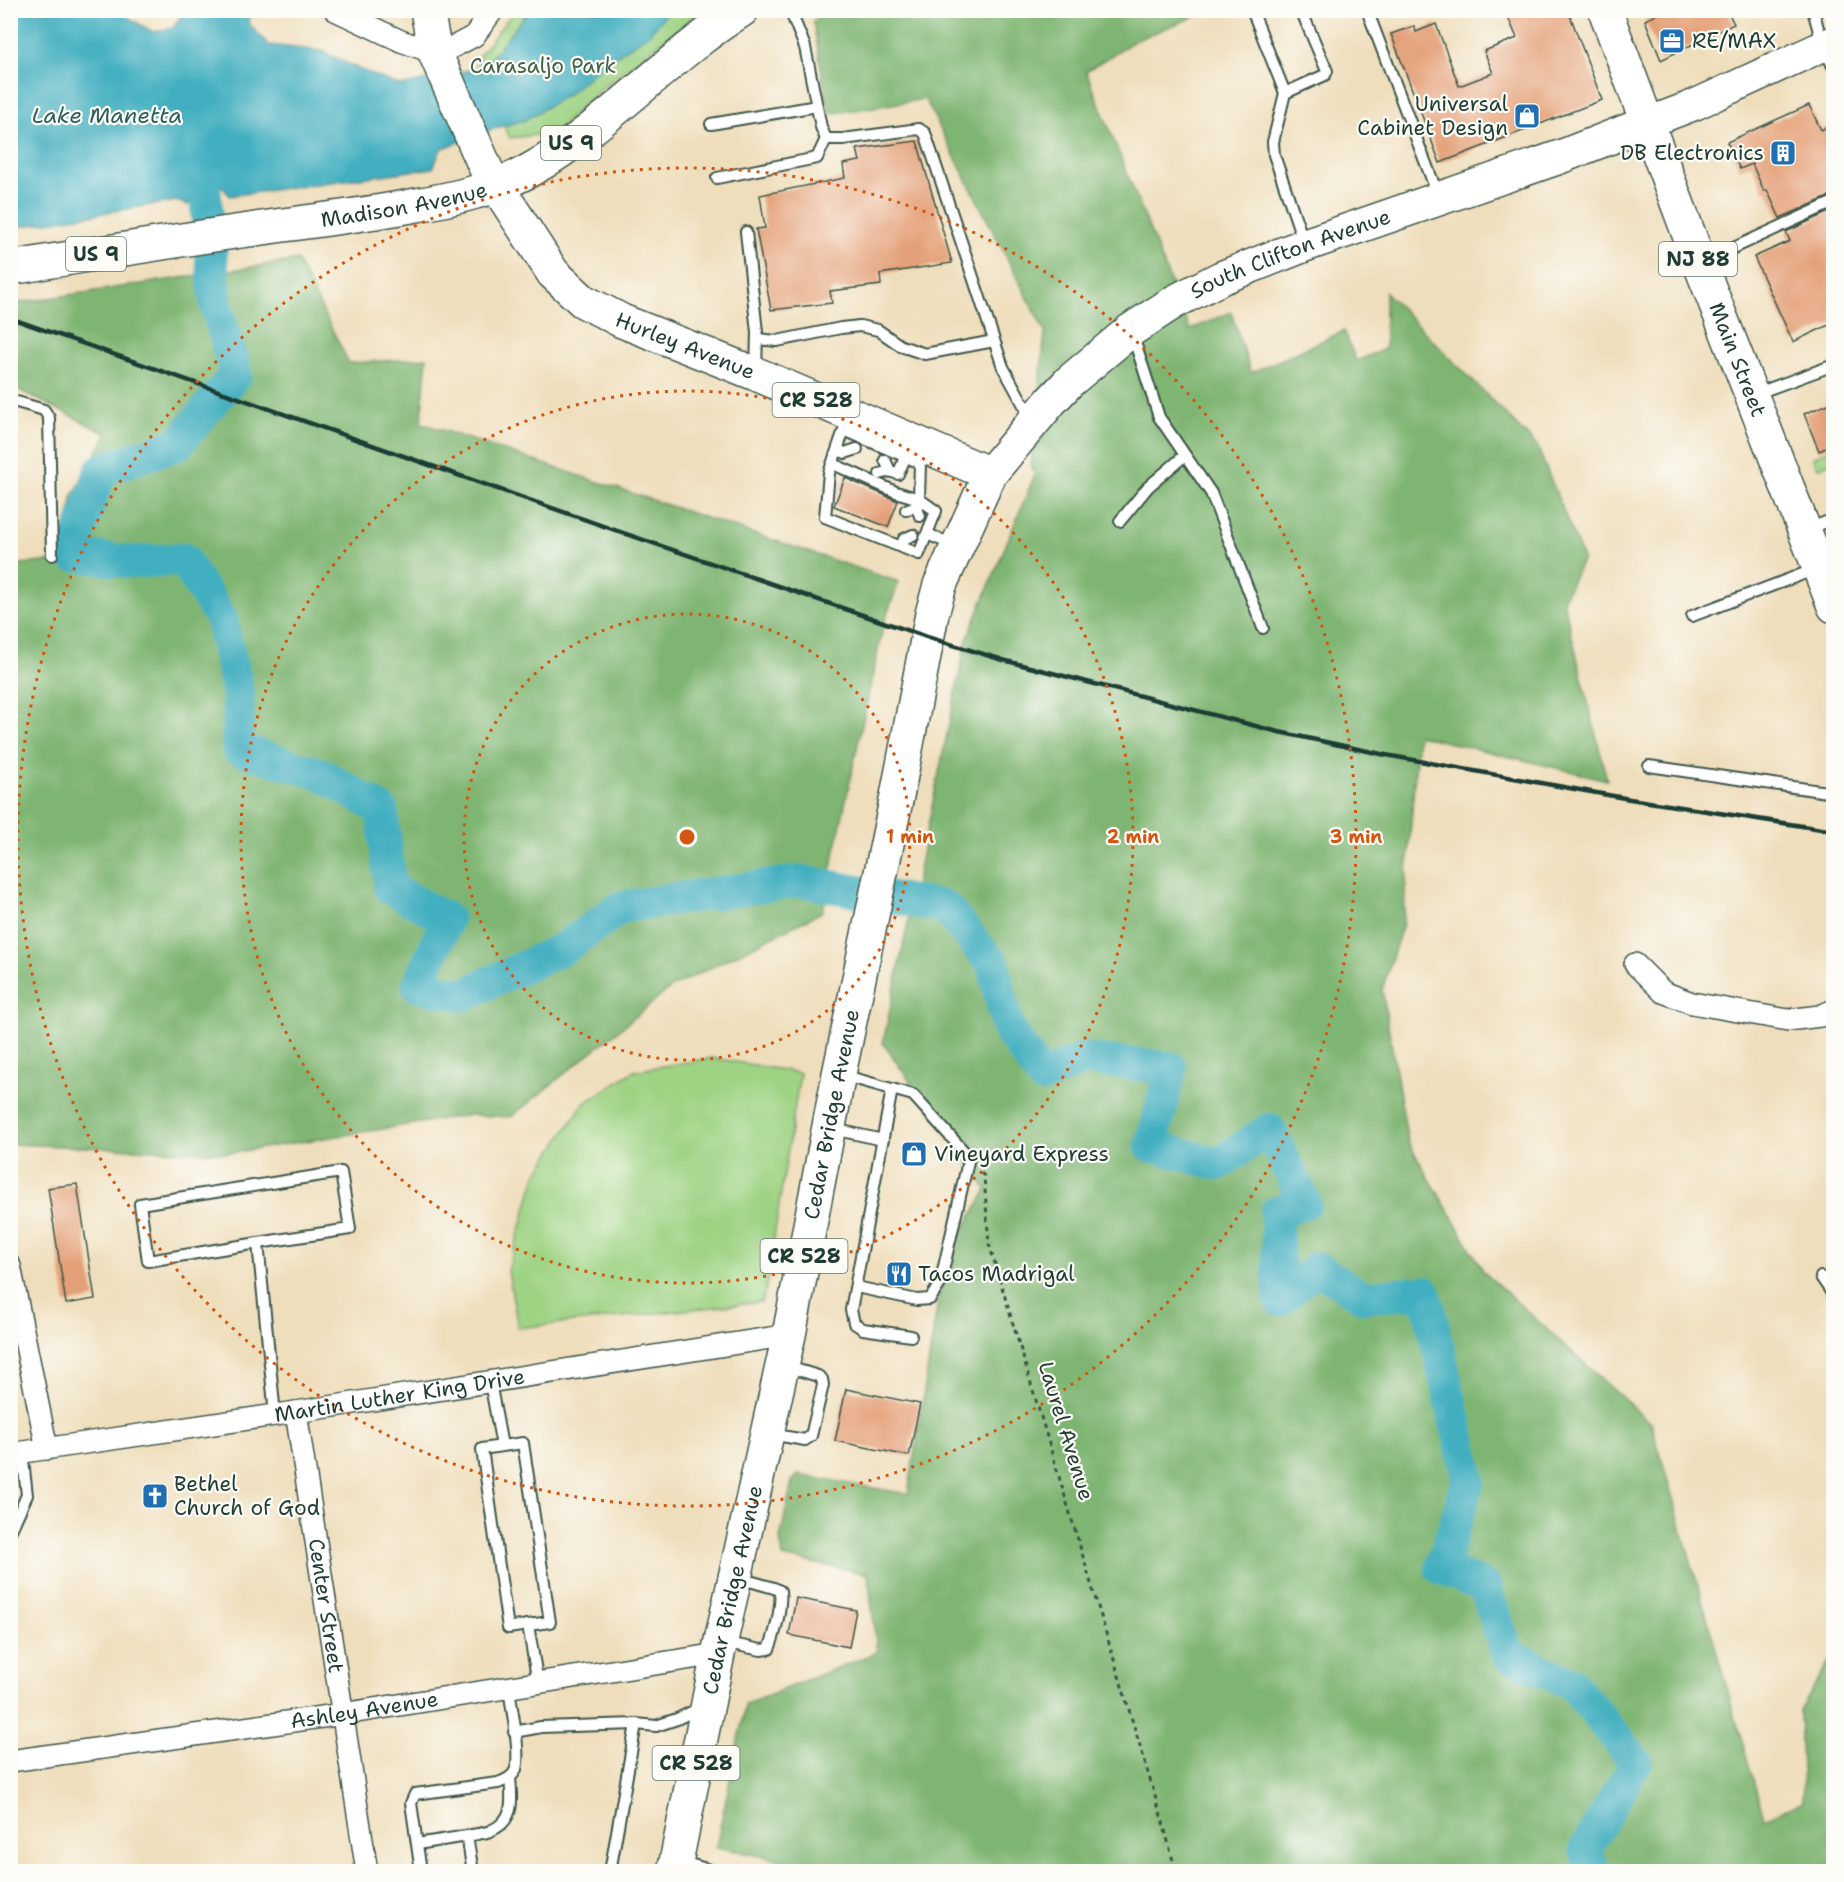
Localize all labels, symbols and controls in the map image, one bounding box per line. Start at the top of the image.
office icon: RE/MAX [1657,26,1687,56]
place label: RE/MAX [1692,27,1776,55]
park label: Carasaljo Park [470,52,616,80]
place label: Universal Cabinet Design [1357,90,1509,142]
water label: Lake Manetta [32,101,182,130]
shop icon: Universal Cabinet Design [1512,101,1542,131]
road number: US 9 [541,126,601,160]
building icon: DB Electronics [1768,138,1798,168]
place label: DB Electronics [1620,139,1764,167]
street label: Madison Avenue [319,175,491,234]
street label: South Clifton Avenue [1185,202,1394,305]
road number: US 9 [66,237,126,271]
road number: NJ 88 [1659,242,1737,276]
street label: Main Street [1702,298,1773,421]
street label: Hurley Avenue [611,306,759,386]
road number: CR 528 [772,383,860,417]
text: 1 min [886,825,934,849]
text: 2 min [1107,825,1159,849]
text: 3 min [1330,825,1382,849]
centre of rings [677,827,697,847]
street label: Cedar Bridge Avenue [797,1007,866,1222]
shop icon: Vineyard Express [899,1139,929,1169]
place label: Vineyard Express [934,1140,1109,1168]
road number: CR 528 [760,1239,848,1273]
restaurant icon: Tacos Madrigal [884,1259,914,1289]
place label: Tacos Madrigal [918,1260,1075,1288]
street label: Laurel Avenue [1032,1358,1100,1504]
street label: Martin Luther King Drive [273,1362,527,1429]
place label: Bethel Church of God [174,1470,320,1522]
church icon: Bethel Church of God [140,1481,170,1511]
street label: Cedar Bridge Avenue [696,1483,769,1697]
street label: Center Street [302,1536,350,1675]
street label: Ashley Avenue [289,1685,440,1735]
road number: CR 528 [652,1746,740,1780]

